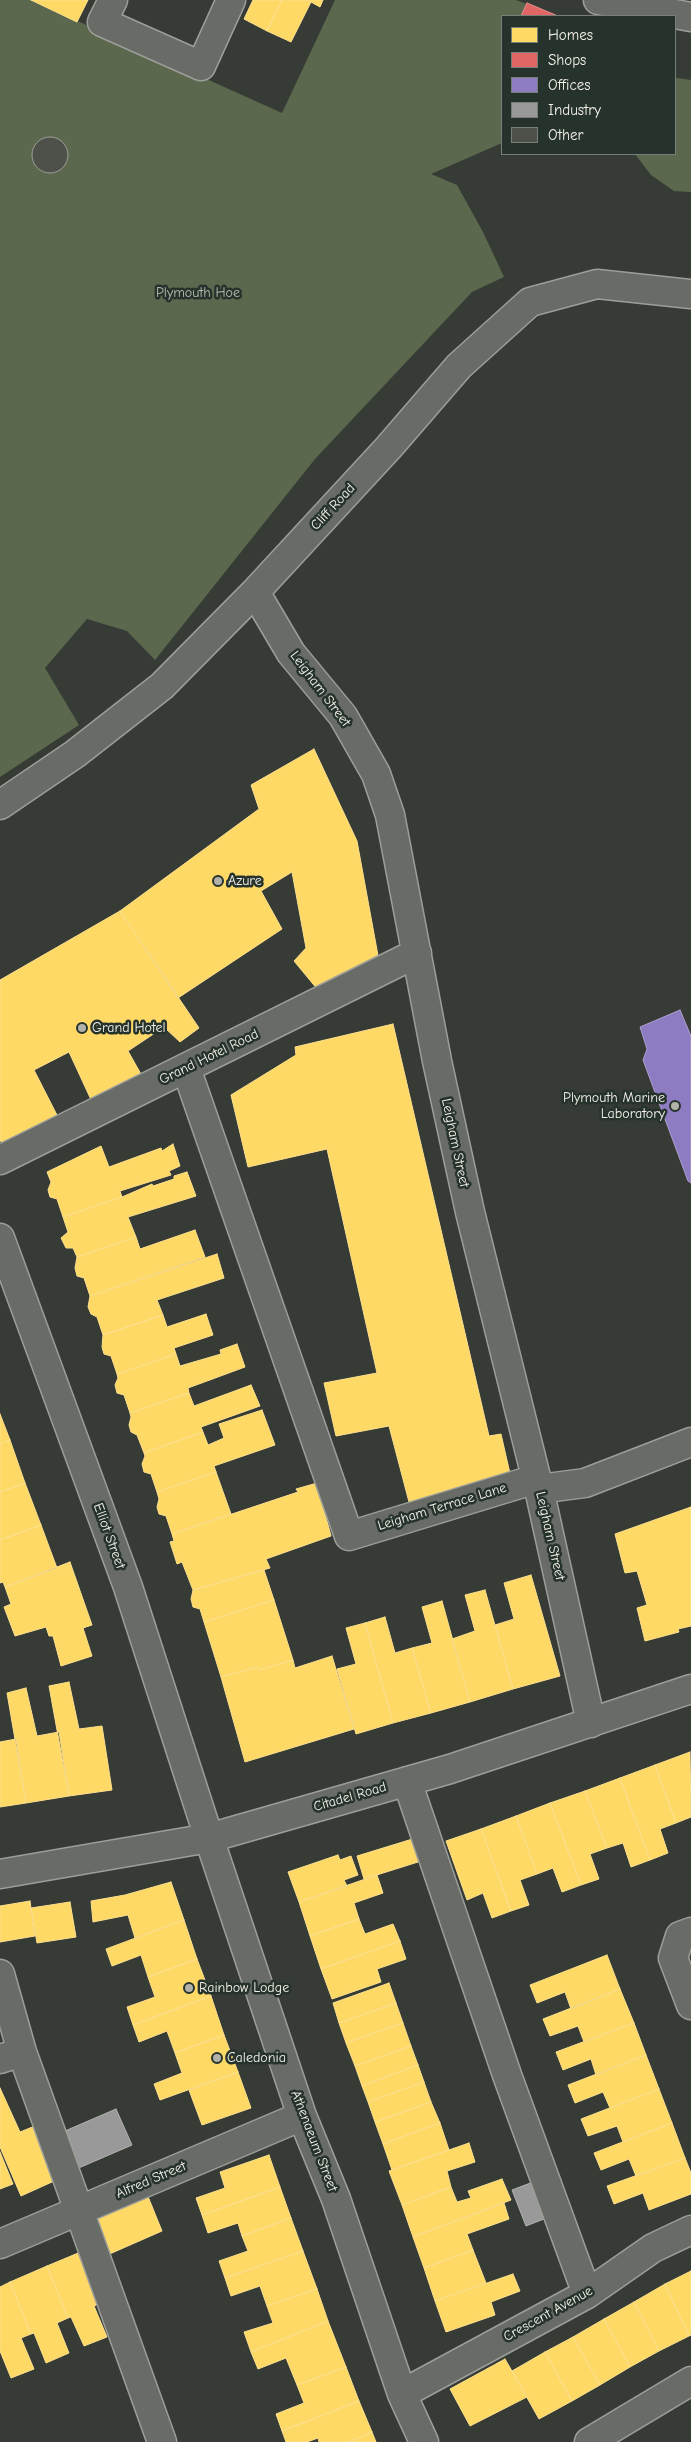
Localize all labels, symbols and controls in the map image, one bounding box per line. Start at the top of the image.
legend [501,15,676,155]
text: Homes [548,26,593,44]
text: Shops [548,51,586,69]
text: Offices [548,76,590,94]
text: Industry [548,101,601,119]
text: Other [548,126,583,144]
park label: Plymouth Hoe [156,285,240,301]
street label: Cliff Road [307,480,359,534]
street label: Leigham Street [286,648,354,730]
place label: Azure [228,873,262,889]
marker: Azure [212,875,224,887]
place label: Grand Hotel [92,1020,165,1036]
marker: Grand Hotel [76,1022,88,1034]
street label: Grand Hotel Road [157,1026,261,1088]
place label: Plymouth Marine Laboratory [563,1090,665,1122]
street label: Leigham Street [437,1097,473,1189]
marker: Plymouth Marine Laboratory [669,1100,681,1112]
street label: Leigham Terrace Lane [376,1479,508,1535]
street label: Leigham Street [532,1490,568,1582]
street label: Elliot Street [89,1501,129,1571]
street label: Citadel Road [312,1779,388,1815]
place label: Rainbow Lodge [199,1980,289,1996]
marker: Rainbow Lodge [183,1982,195,1994]
place label: Caledonia [227,2050,286,2066]
marker: Caledonia [211,2052,223,2064]
street label: Athenaeum Street [287,2088,341,2194]
street label: Alfred Street [113,2158,189,2202]
street label: Crescent Avenue [500,2283,596,2345]

